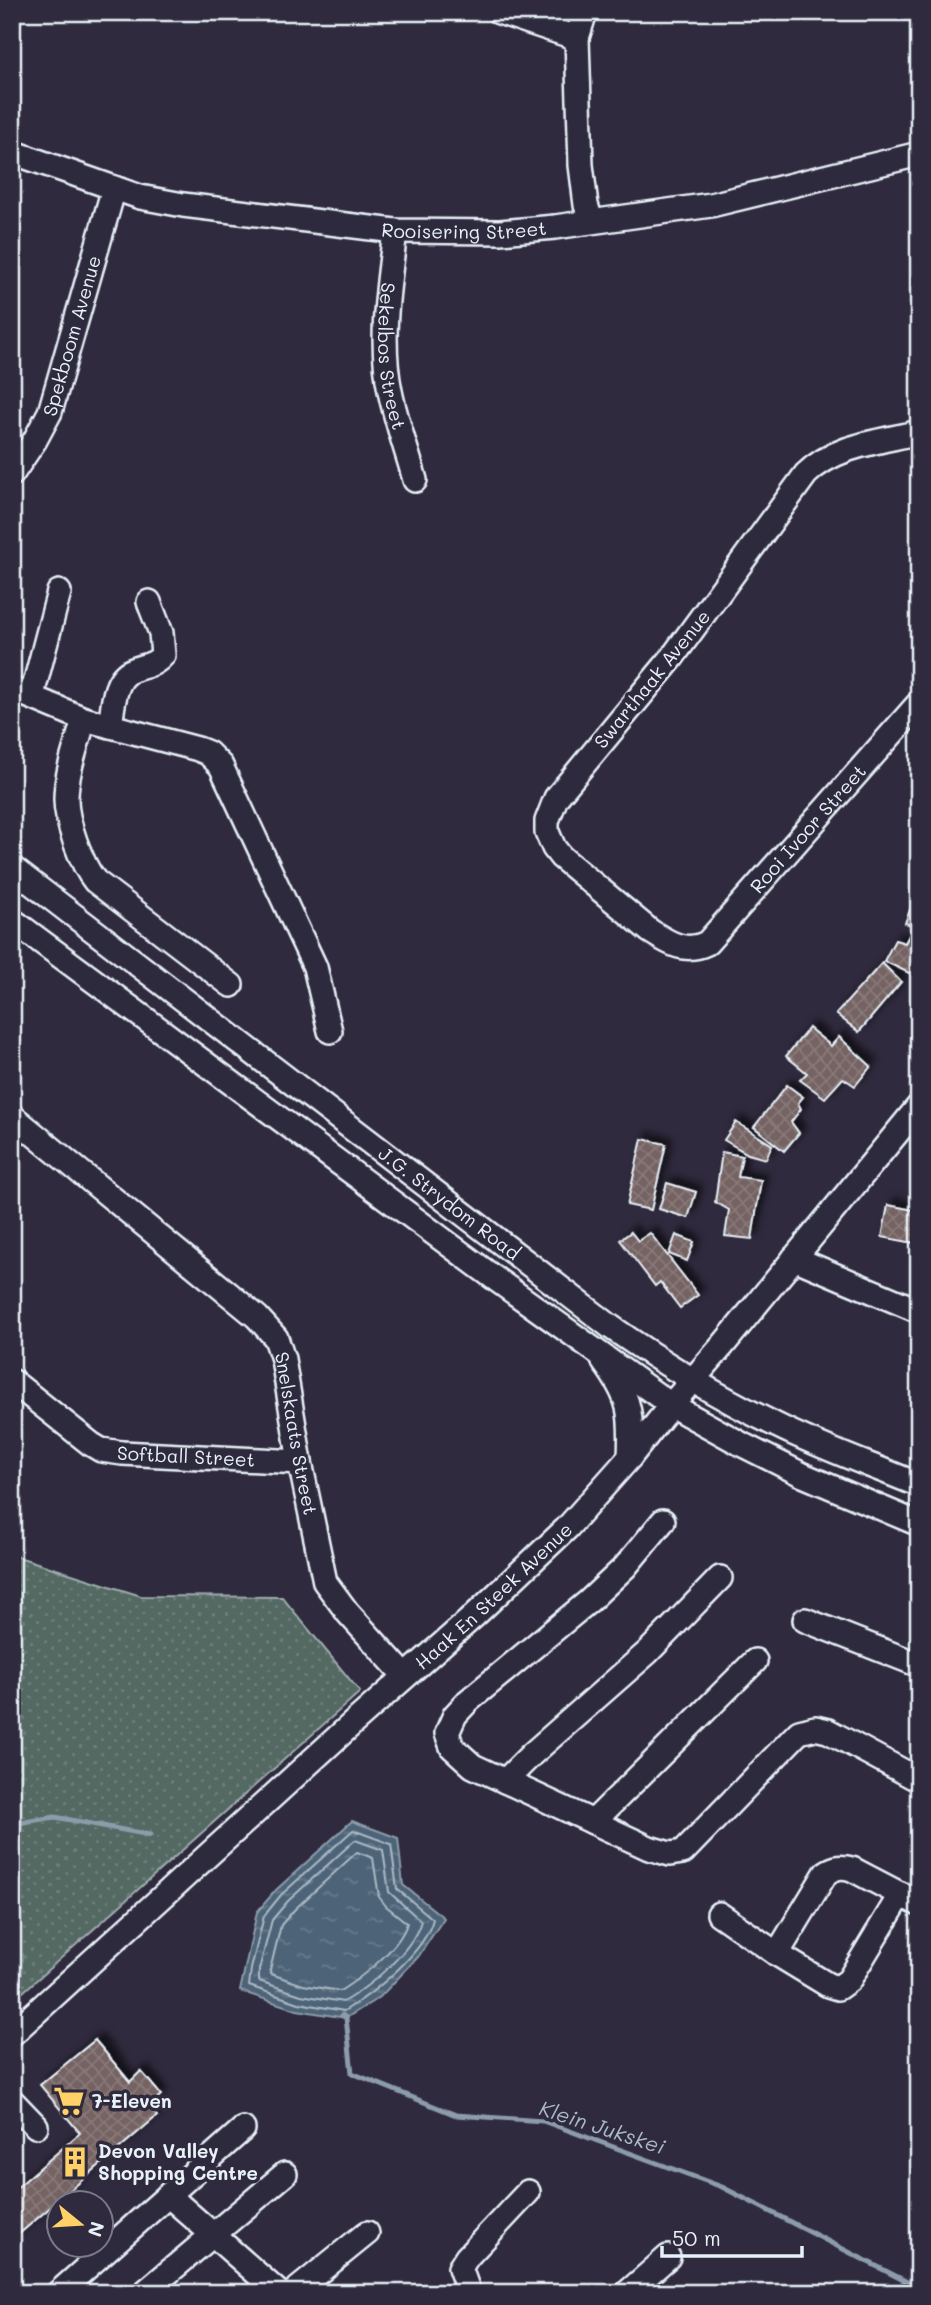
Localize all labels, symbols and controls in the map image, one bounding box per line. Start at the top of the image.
street label: Rooisering Street [380,215,547,244]
street label: Spekboom Avenue [36,252,106,419]
street label: Sekelbos Street [373,281,412,432]
street label: Swarthaak Avenue [588,604,715,753]
street label: Rooi Ivoor Street [744,759,871,898]
street label: J.G. Strydom Road [374,1140,526,1265]
street label: Snelskaats Street [269,1348,324,1517]
street label: Softball Street [117,1440,256,1472]
street label: Haak En Steek Avenue [409,1517,577,1675]
supermarket icon: 7-Eleven [52,2084,86,2118]
place label: 7-Eleven [92,2088,172,2113]
water label: Klein Jukskei [536,2094,669,2160]
place label: Devon Valley Shopping Centre [98,2138,258,2185]
building icon: Devon Valley Shopping Centre [58,2145,92,2179]
north arrow [46,2190,116,2260]
scale bar [662,2214,802,2258]
text: N [83,2219,111,2240]
text: 50 m [672,2224,721,2251]

